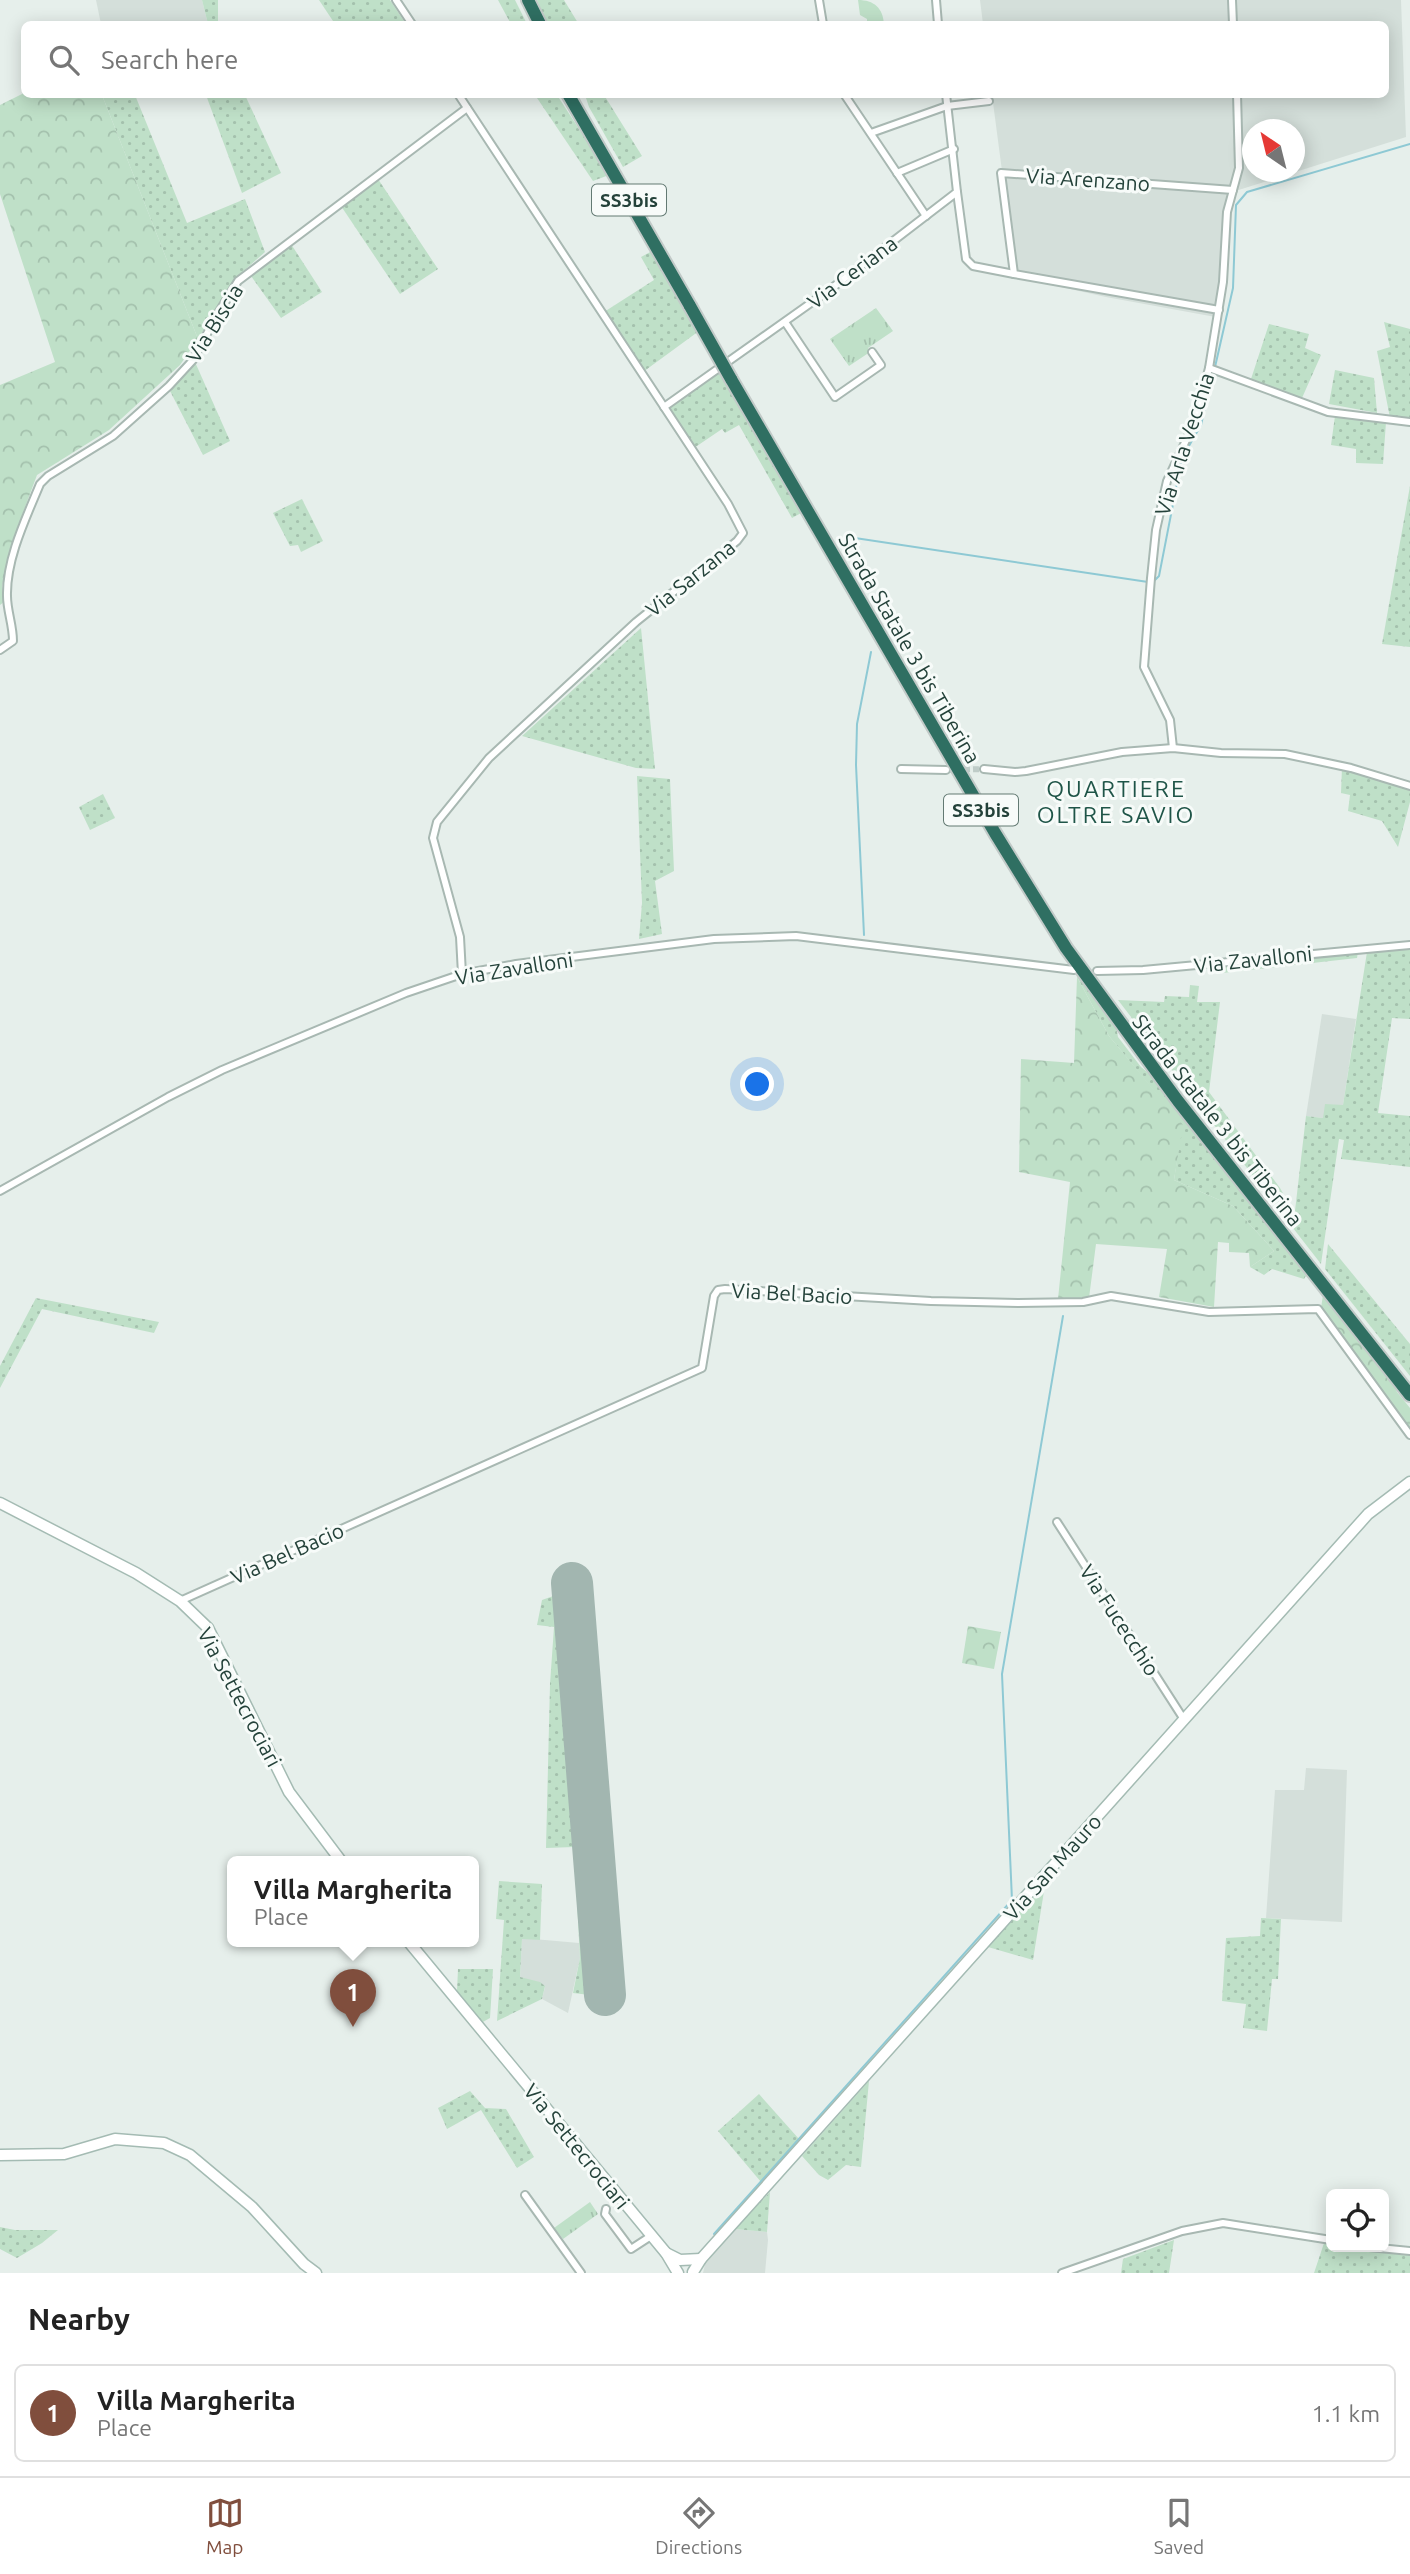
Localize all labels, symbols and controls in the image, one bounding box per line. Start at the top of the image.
search box [21,21,1389,98]
icon: search [45,41,83,79]
text: Search here [101,45,238,74]
north arrow [1242,119,1305,182]
street label: Via Arenzano [1025,163,1151,195]
road number: SS3bis [592,184,666,216]
street label: Via Ceriana [803,231,901,313]
street label: Via Biscia [181,279,247,367]
street label: Via Arla Vecchia [1150,369,1218,519]
street label: Strada Statale 3 bis Tiberina [834,529,986,767]
street label: Via Sarzana [641,535,739,621]
district label: QUARTIERE OLTRE SAVIO [1037,776,1195,827]
road number: SS3bis [944,794,1018,825]
street label: Via Zavalloni [1193,941,1313,977]
street label: Via Zavalloni [453,947,575,989]
street label: Strada Statale 3 bis Tiberina [1128,1009,1308,1231]
your location [740,1067,774,1101]
street label: Via Bel Bacio [731,1278,853,1308]
street label: Via Bel Bacio [227,1517,347,1589]
street label: Via Fucecchio [1075,1560,1165,1680]
street label: Via Settecrociari [193,1623,287,1771]
street label: Via San Mauro [998,1809,1106,1925]
popup [227,1856,479,1947]
text: Villa Margherita [254,1875,452,1904]
text: Place [254,1904,309,1929]
pin: 1 [330,1969,376,2027]
street label: Via Settecrociari [519,2079,635,2213]
map controls [1326,2189,1389,2252]
button: locate [1326,2189,1389,2252]
text: Nearby [28,2302,130,2336]
text: Villa Margherita [97,2386,296,2415]
text: 1 [47,2401,59,2426]
text: 1.1 km [1312,2401,1380,2426]
text: Place [97,2415,152,2440]
tab: Map [206,2494,244,2558]
tab: Directions [655,2494,742,2558]
tab: Saved [1154,2494,1204,2558]

